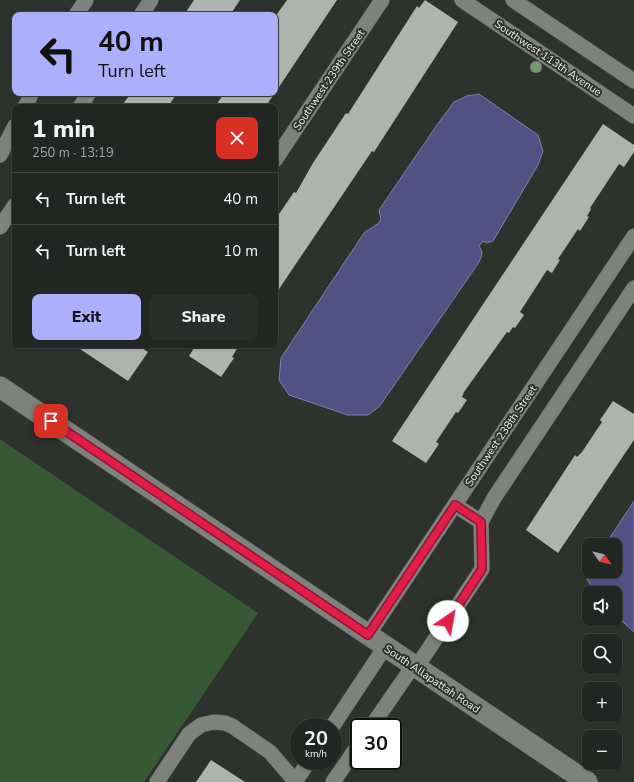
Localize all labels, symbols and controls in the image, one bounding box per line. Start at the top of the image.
street label: Southwest 113th Avenue [491,16,605,100]
text: 40 m [98,23,164,61]
street label: Southwest 239th Street [290,26,369,133]
icon: left [32,28,84,80]
text: Turn left [98,59,166,83]
text: 1 min [32,113,95,145]
button: close [216,117,258,159]
text: 250 m · 13:19 [32,144,114,162]
icon: left [32,188,54,210]
text: Turn left [66,189,125,209]
text: 40 m [223,189,258,209]
icon: left [32,240,54,262]
text: Turn left [66,241,125,261]
text: 10 m [223,241,258,261]
button: Exit [32,294,141,340]
button: Share [149,294,258,340]
street label: Southwest 238th Street [462,382,541,489]
pin [34,404,68,438]
icon: arrive [40,410,62,432]
north arrow [582,538,622,578]
map controls [582,538,622,770]
button: sound [582,586,622,626]
position arrow [427,600,469,642]
button: search [582,634,622,674]
street label: South Allapattah Road [381,641,483,717]
button: + [582,682,622,722]
speed limit sign: 30 [350,718,402,770]
text: 20 [304,725,328,752]
button: − [582,730,622,770]
text: km/h [305,747,327,761]

